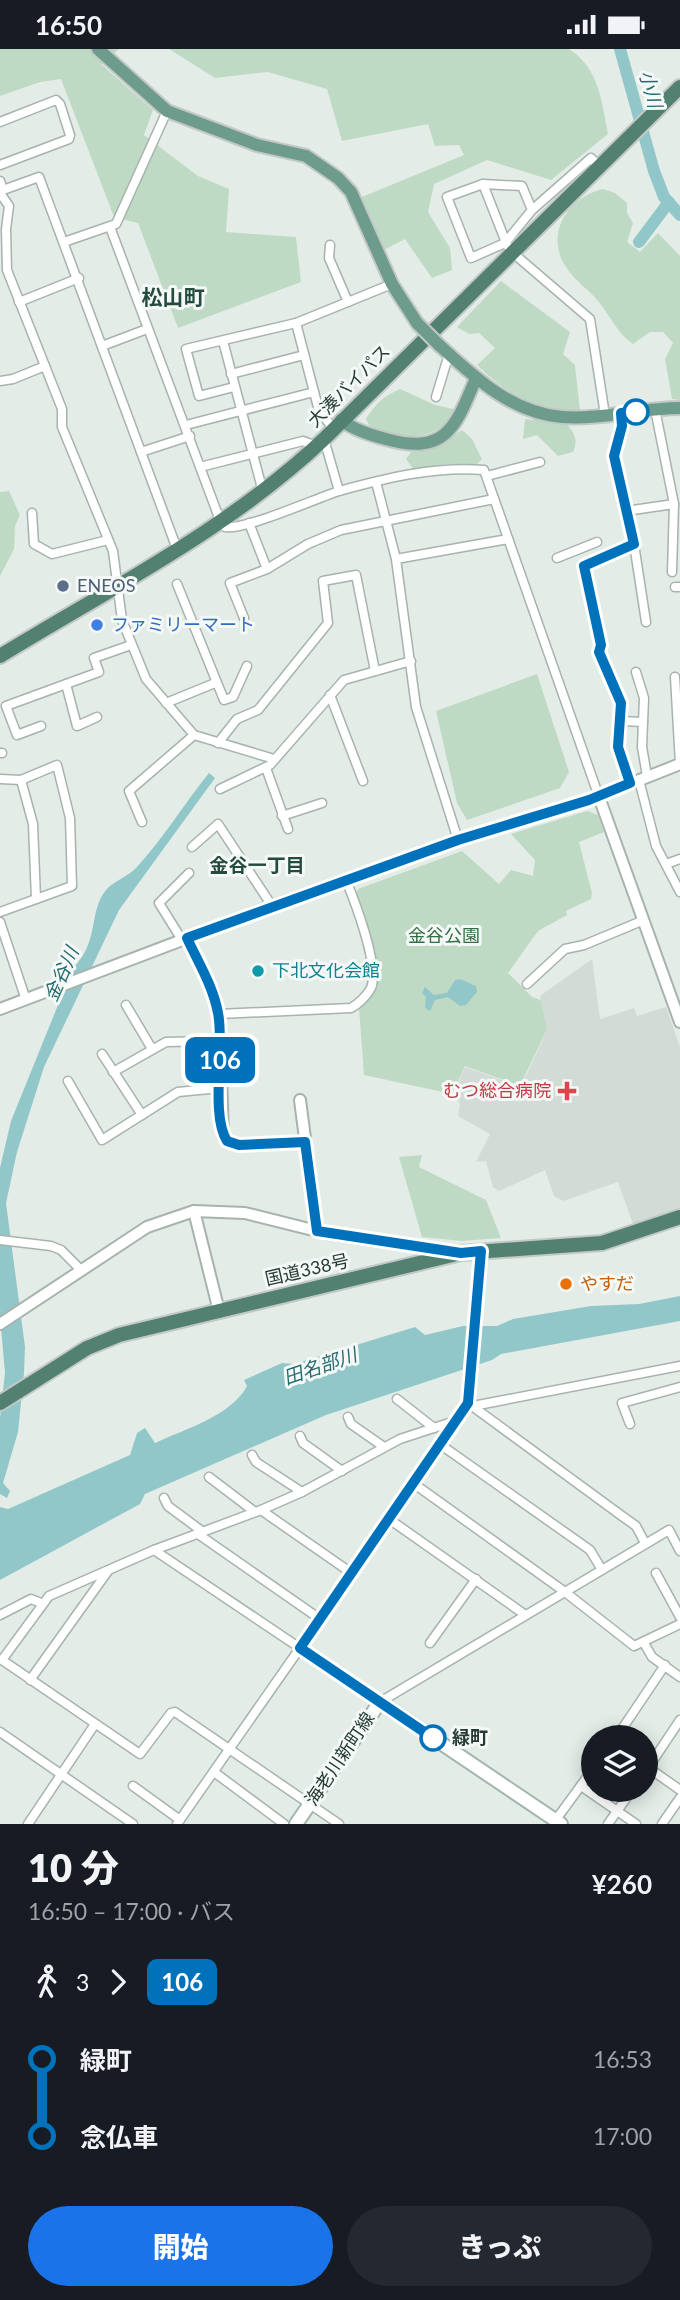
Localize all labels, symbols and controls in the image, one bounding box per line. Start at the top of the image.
text: 16:50 [35,9,102,41]
water label: 小川 [635,68,668,112]
district label: 松山町 [142,284,205,309]
street label: 大湊バイパス [302,339,394,431]
unlabelled marker [623,399,649,425]
place label: ENEOS [77,574,135,596]
marker: ENEOS [55,578,71,594]
place label: ファミリーマート [111,613,255,635]
marker: ファミリーマート [89,617,105,633]
district label: 金谷一丁目 [209,853,305,876]
park label: 金谷公園 [408,924,480,946]
water label: 金谷川 [38,941,83,1005]
place label: 下北文化会館 [272,959,380,981]
marker: 下北文化会館 [250,963,266,979]
line badge: 106 [180,1037,260,1083]
text: 106 [199,1045,241,1074]
place label: むつ総合病院 [443,1079,551,1101]
marker: むつ総合病院 [557,1081,577,1101]
street label: 国道338号 [263,1249,351,1289]
place label: やすだ [580,1272,634,1294]
marker: やすだ [558,1276,574,1292]
water label: 田名部川 [280,1342,361,1389]
street label: 海老川新町線 [300,1708,378,1809]
marker: 緑町 [420,1725,446,1751]
map controls [581,1725,658,1802]
button: layers [581,1725,658,1802]
place label: 緑町 [452,1726,488,1748]
text: 10 分 [28,1844,119,1890]
text: ¥260 [592,1868,652,1900]
text: 16:50 – 17:00 · バス [28,1897,235,1925]
icon: walk [28,1963,66,2001]
icon: forward [99,1963,137,2001]
text: 106 [161,1967,203,1996]
text: 3 [76,1968,89,1996]
text: 緑町 [80,2044,132,2076]
text: 16:53 [593,2045,652,2073]
text: 念仏車 [80,2121,158,2153]
text: 17:00 [593,2122,652,2150]
button: 開始 [28,2206,333,2286]
button: きっぷ [347,2206,652,2286]

